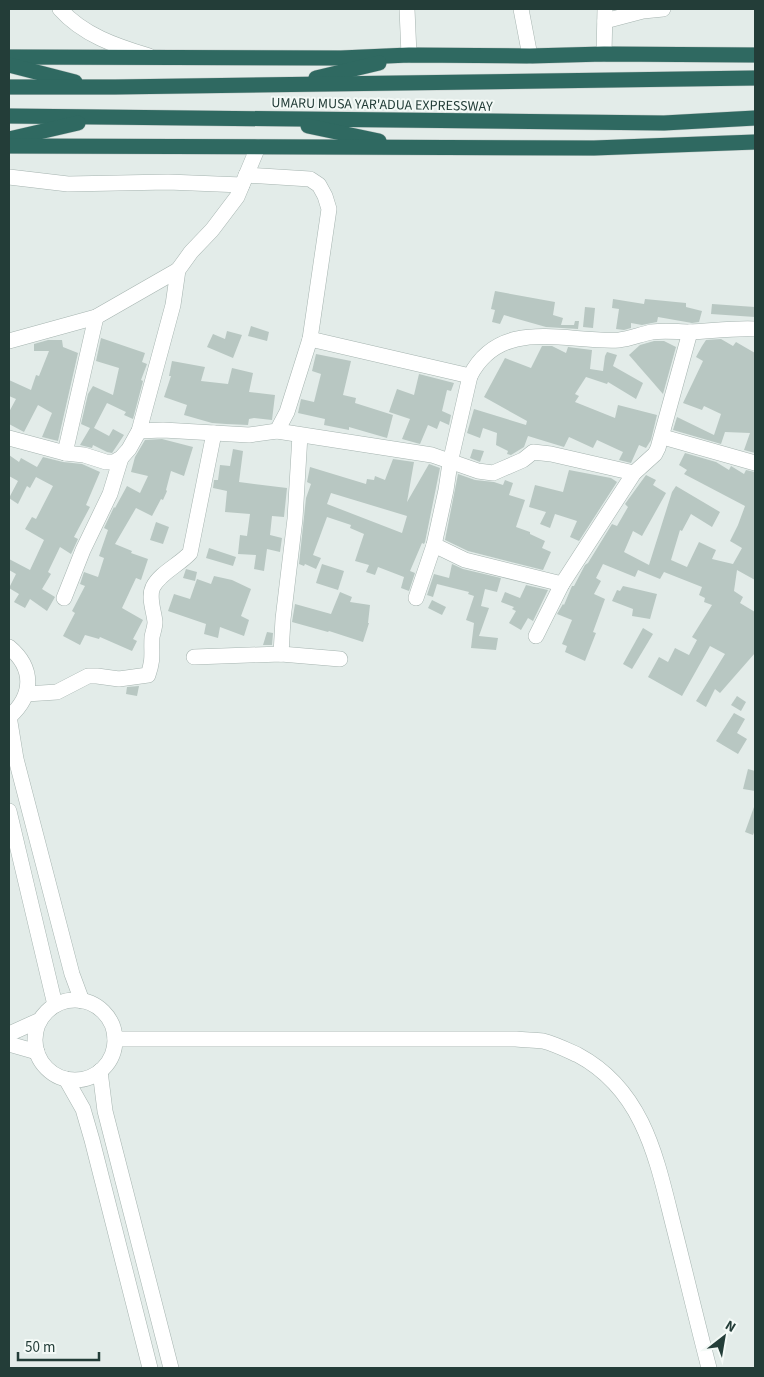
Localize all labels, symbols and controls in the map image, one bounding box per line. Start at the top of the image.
street label: UMARU MUSA YAR'ADUA EXPRESSWAY [271,93,493,117]
north arrow [699,1312,749,1362]
text: N [721,1316,739,1338]
scale bar [18,1330,99,1362]
text: 50 m [25,1337,55,1358]

